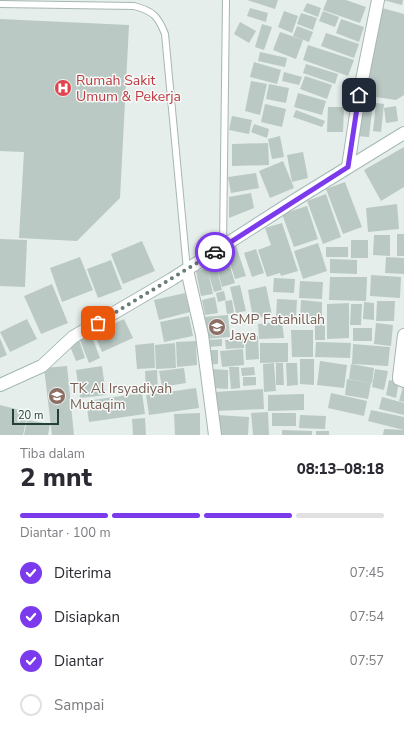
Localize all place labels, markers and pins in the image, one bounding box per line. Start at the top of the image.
place label: Rumah Sakit Umum & Pekerja [76,71,181,106]
hospital icon: Rumah Sakit Umum & Pekerja [53,78,73,98]
pin [342,78,376,112]
pin [81,306,115,340]
place label: SMP Fatahillah Jaya [229,310,325,345]
school or university icon: SMP Fatahillah Jaya [207,317,227,337]
place label: TK Al Irsyadiyah Mutaqim [70,379,172,414]
school or university icon: TK Al Irsyadiyah Mutaqim [47,386,67,406]

